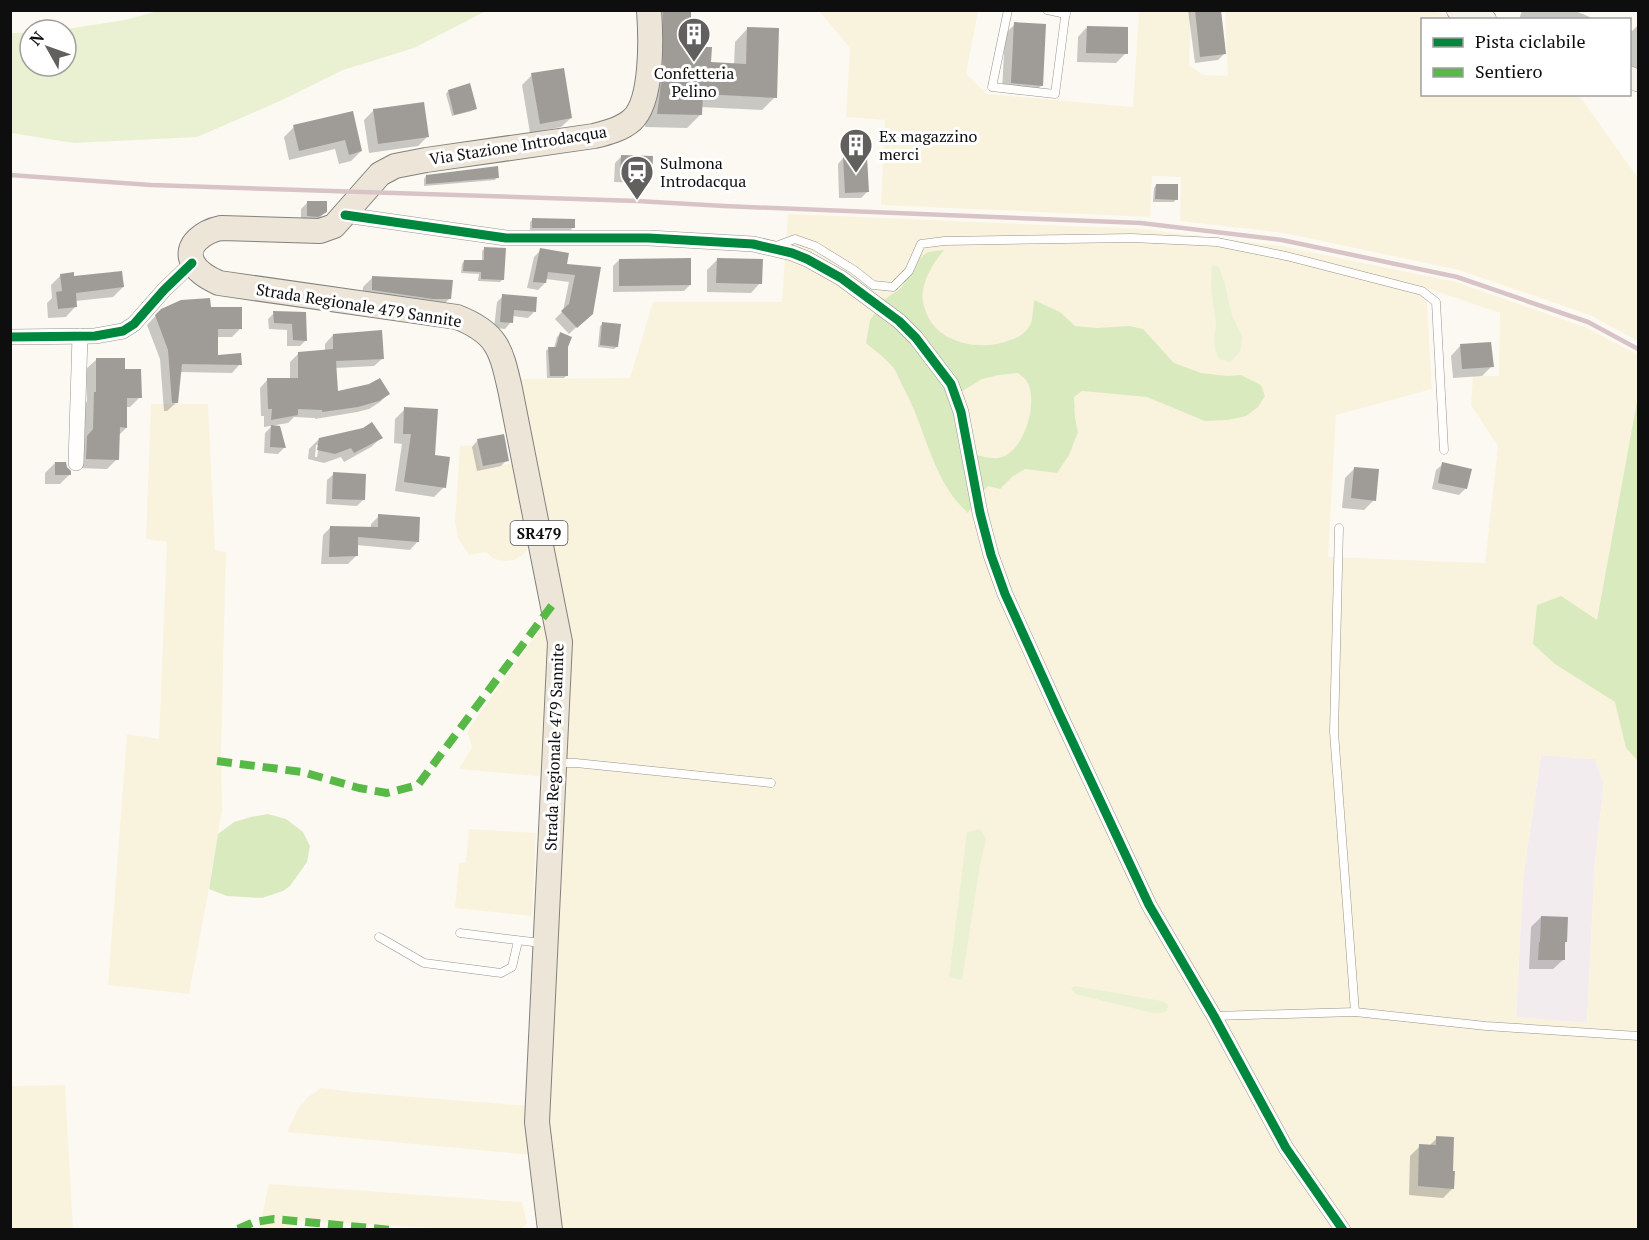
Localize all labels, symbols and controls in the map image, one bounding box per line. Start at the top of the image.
building icon: Confetteria Pelino [676,16,712,63]
north arrow [18,18,78,78]
legend [1421,18,1631,96]
text: N [24,27,49,50]
text: Pista ciclabile [1475,29,1585,53]
text: Sentiero [1475,59,1542,83]
place label: Confetteria Pelino [654,62,734,102]
street label: Via Stazione Introdacqua [428,120,608,170]
place label: Ex magazzino merci [879,125,977,165]
building icon: Ex magazzino merci [838,127,874,174]
place label: Sulmona Introdacqua [660,152,746,192]
station icon: Sulmona Introdacqua [619,154,655,201]
street label: Strada Regionale 479 Sannite [255,278,463,332]
road number: SR479 [510,521,568,545]
street label: Strada Regionale 479 Sannite [539,643,569,851]

